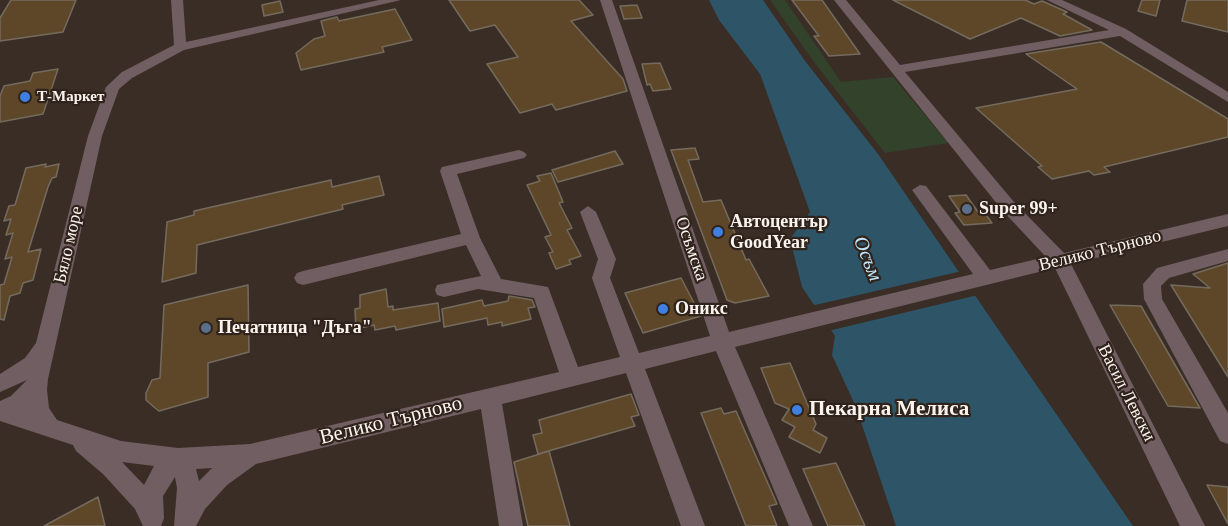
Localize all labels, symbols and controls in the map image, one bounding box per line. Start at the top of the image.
place label: Т-Маркет [37,88,104,106]
marker: Т-Маркет [18,90,32,104]
place label: Super 99+ [979,198,1058,220]
marker: Super 99+ [960,202,974,216]
street label: Бяло море [50,204,88,286]
place label: Автоцентър GoodYear [730,211,828,254]
street label: Осъмска [670,214,712,284]
marker: Автоцентър GoodYear [711,225,725,239]
street label: Велико Търново [1037,225,1163,277]
water label: Осъм [847,233,887,285]
place label: Оникс [675,298,728,320]
marker: Оникс [656,302,670,316]
place label: Печатница "Дъга" [218,317,372,339]
marker: Печатница "Дъга" [199,321,213,335]
street label: Васил Левски [1092,341,1160,445]
street label: Велико Търново [317,391,465,451]
place label: Пекарна Мелиса [809,397,969,423]
marker: Пекарна Мелиса [790,403,804,417]

